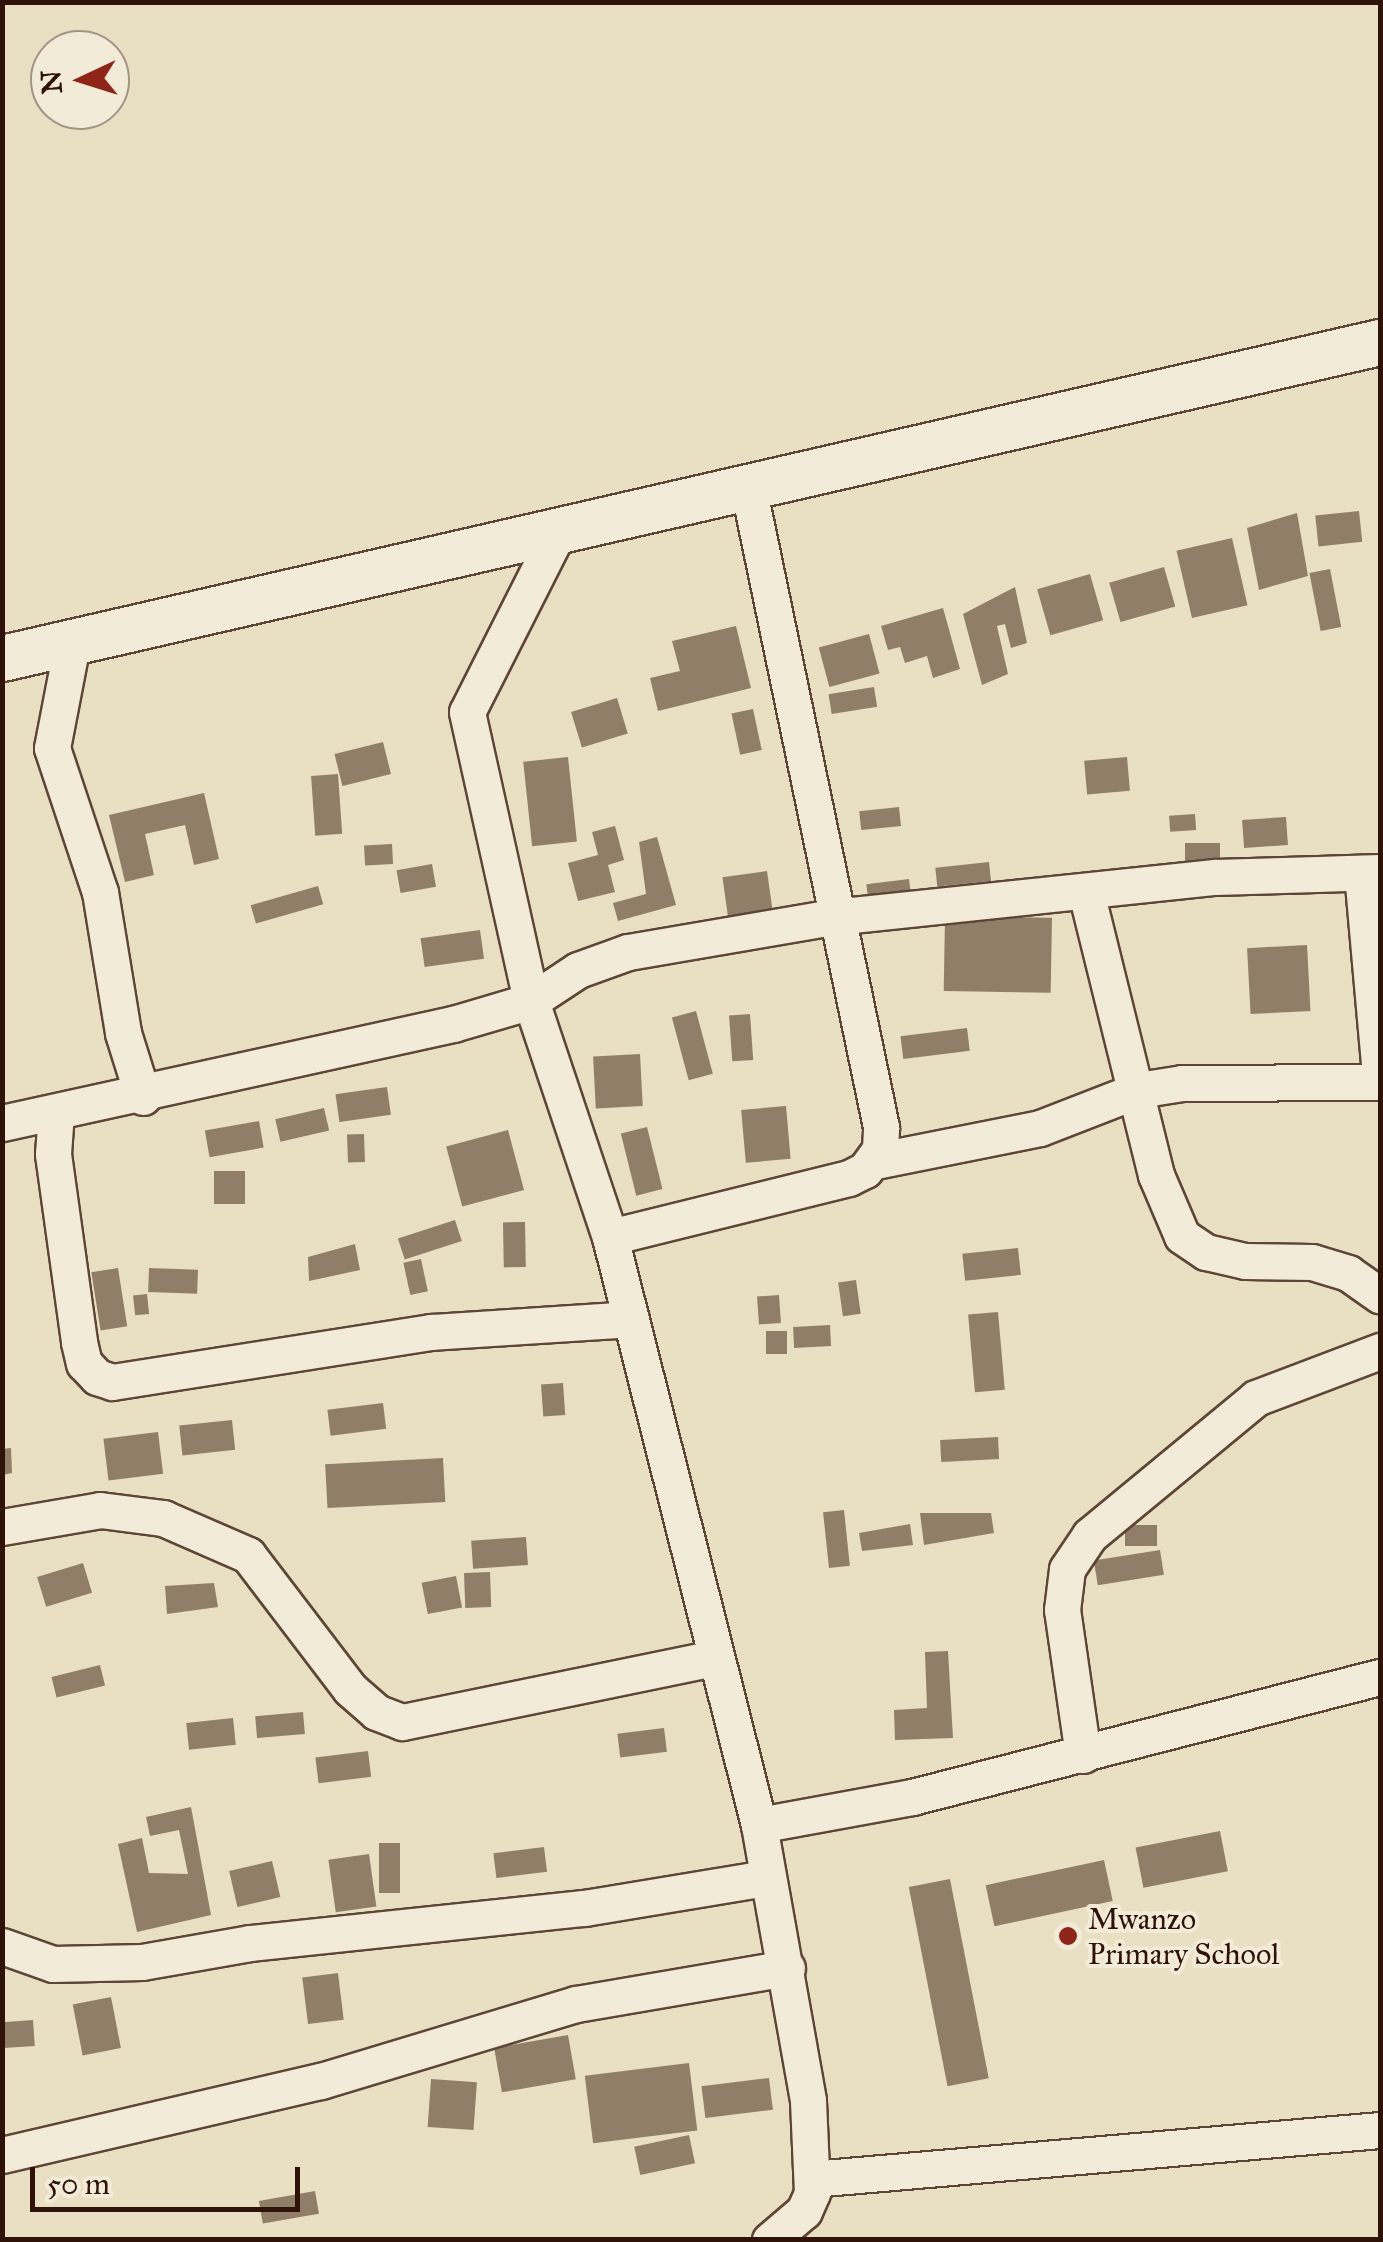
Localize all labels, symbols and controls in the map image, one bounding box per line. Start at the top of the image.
north arrow [30,30,130,130]
text: N [33,69,70,95]
place label: Mwanzo Primary School [1088,1901,1279,1972]
marker: Mwanzo Primary School [1057,1925,1079,1947]
scale bar [35,2147,305,2209]
text: 50 m [47,2166,110,2202]

